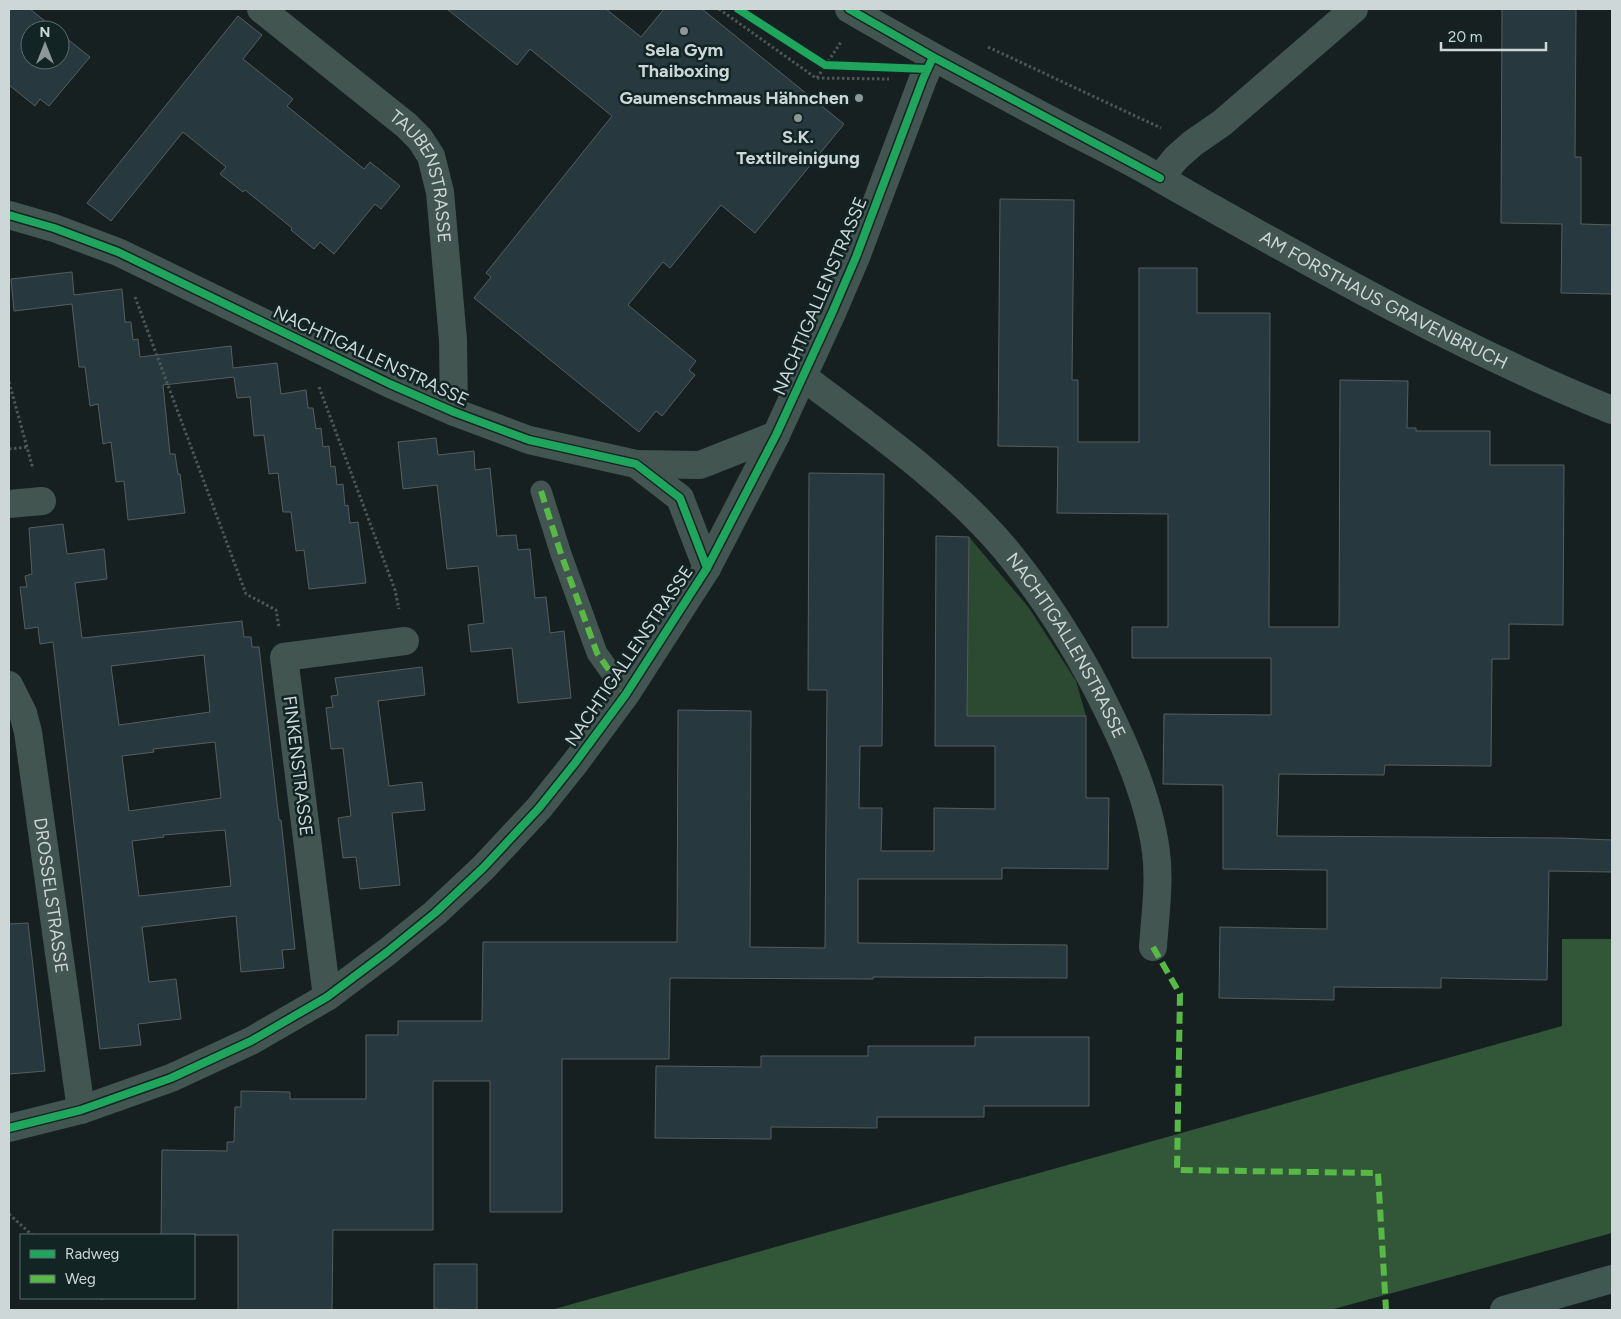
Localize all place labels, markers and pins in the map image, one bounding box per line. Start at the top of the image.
marker: Sela Gym Thaiboxing [678,25,690,37]
place label: Sela Gym Thaiboxing [638,39,730,82]
place label: Gaumenschmaus Hähnchen [619,87,849,109]
marker: Gaumenschmaus Hähnchen [853,92,865,104]
marker: S.K. Textilreinigung [792,112,804,124]
place label: S.K. Textilreinigung [736,126,860,169]

